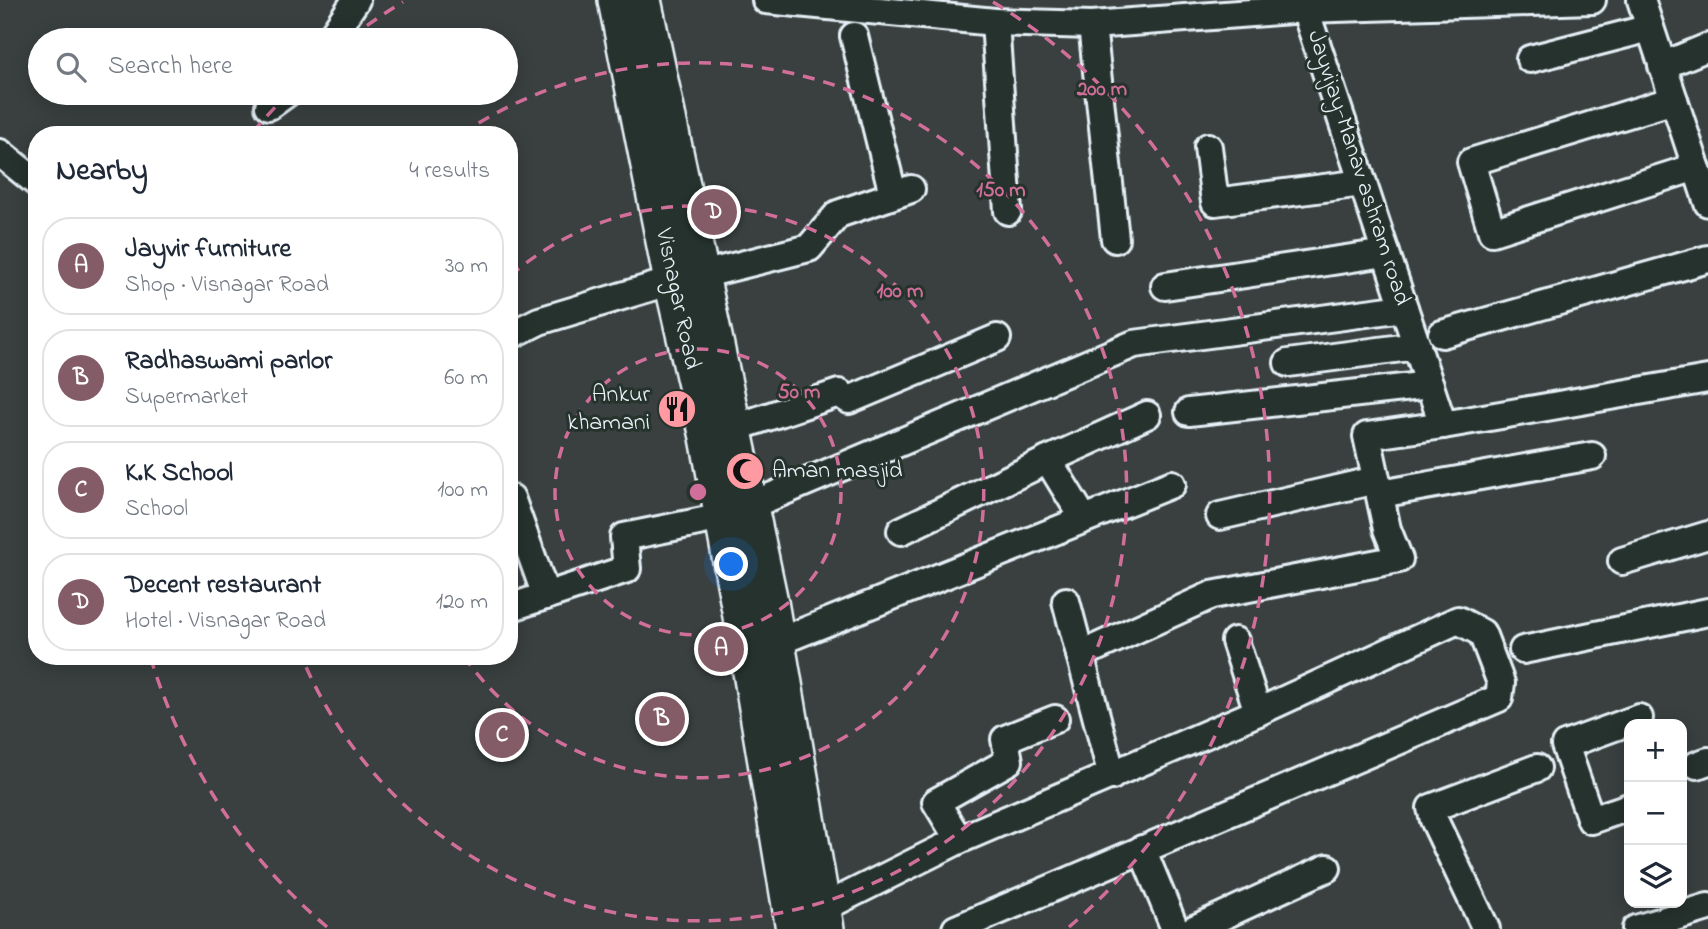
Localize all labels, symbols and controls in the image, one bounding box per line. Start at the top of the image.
street label: Jayvijay-Manav ashram road [1296,26,1419,311]
search box [28,28,518,105]
icon: search [52,48,90,86]
text: Search here [108,48,233,86]
text: 200 m [1076,75,1127,105]
text: Nearby [56,150,148,194]
text: 4 results [409,155,490,188]
text: 150 m [976,176,1026,206]
pin: D [691,186,737,238]
street label: Visnagar Road [645,224,709,373]
text: Jayvir furniture [125,231,291,269]
text: A [74,250,88,283]
text: 30 m [445,250,488,283]
text: Shop · Visnagar Road [125,269,329,302]
text: 100 m [877,277,923,307]
text: Radhaswami parlor [125,343,332,381]
text: B [73,362,89,395]
text: 60 m [444,362,488,395]
place label: Ankur khamani [567,378,651,441]
text: 50 m [778,378,820,408]
text: Supermarket [125,381,248,414]
restaurant icon: Ankur khamani [656,388,698,430]
mosque icon: Aman masjid [724,450,766,492]
place label: Aman masjid [772,454,903,489]
text: K.K School [125,455,233,493]
text: C [75,474,87,507]
text: 100 m [437,474,488,507]
centre of rings [686,480,710,504]
text: School [125,493,188,526]
your location [714,547,748,581]
text: Decent restaurant [125,567,321,605]
text: D [73,586,89,619]
text: 120 m [436,586,488,619]
text: Hotel · Visnagar Road [125,605,326,638]
pin: A [698,623,744,675]
pin: B [639,693,685,745]
pin: C [479,709,525,761]
map controls [1624,719,1687,908]
button: + [1624,719,1687,782]
button: − [1624,782,1687,845]
button: layers [1624,845,1687,908]

